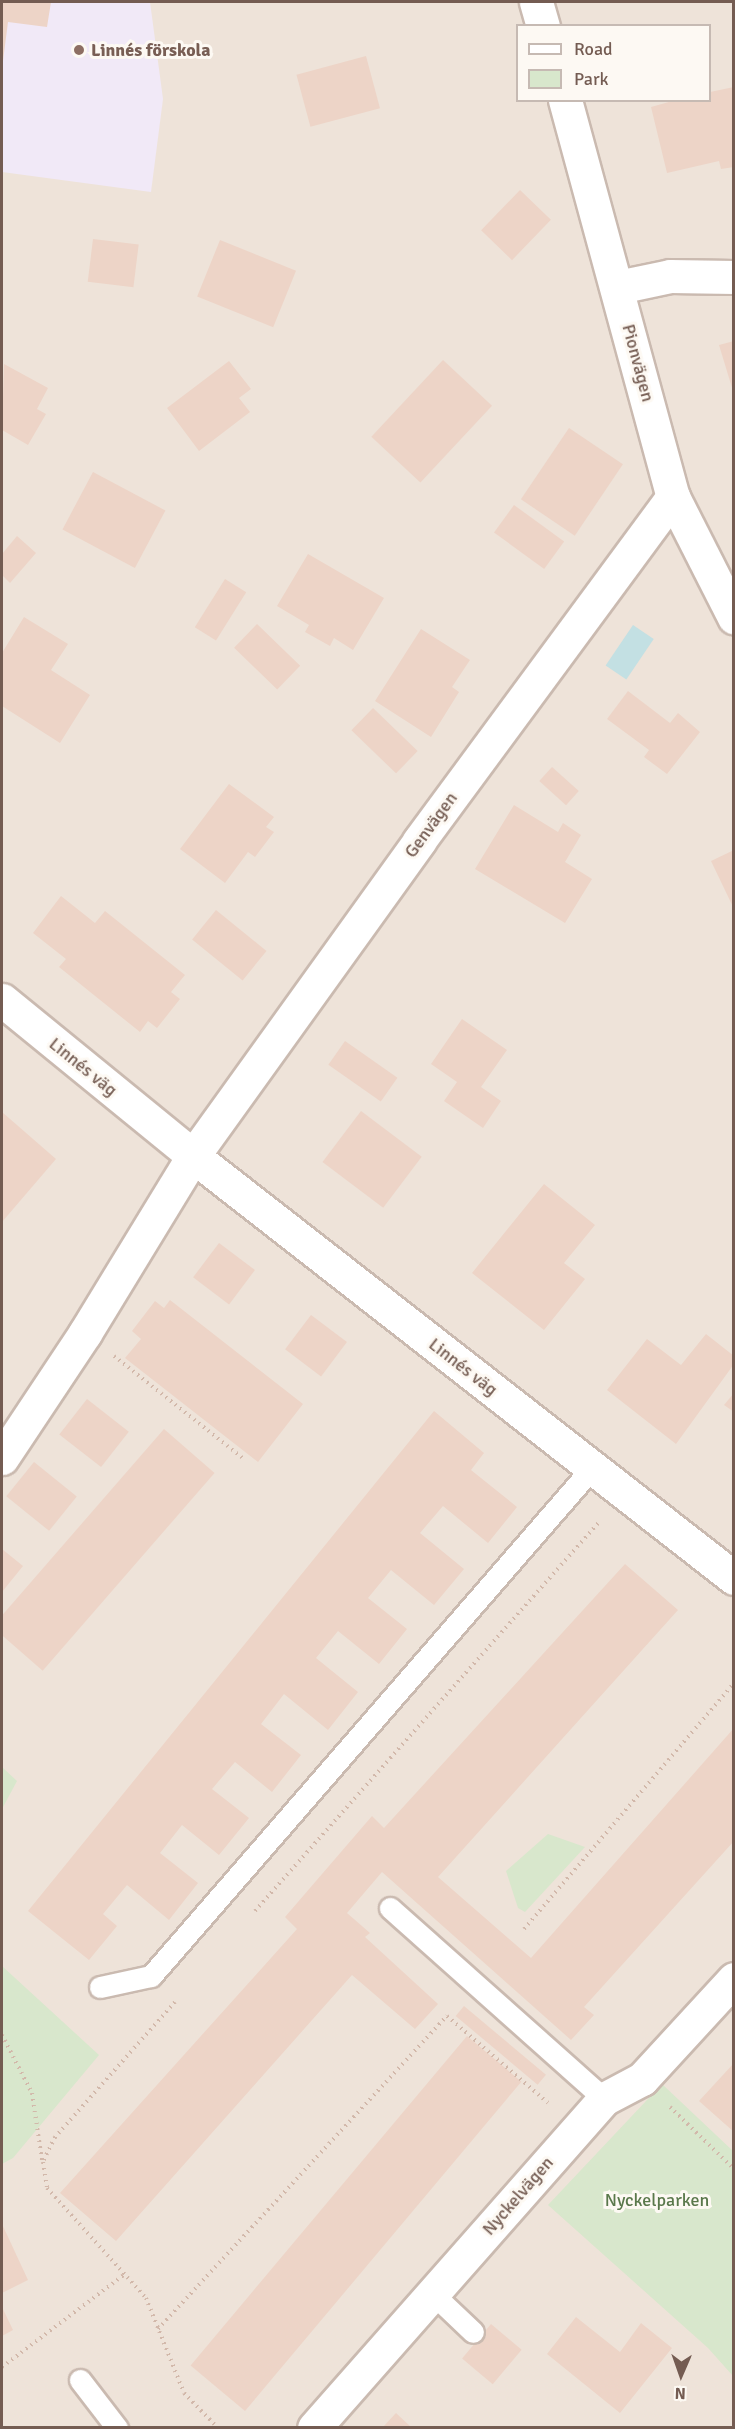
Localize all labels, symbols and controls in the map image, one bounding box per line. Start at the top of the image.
legend [516,24,711,102]
text: Road [574,38,613,60]
place label: Linnés förskola [91,39,210,61]
marker: Linnés förskola [72,43,86,57]
text: Park [574,68,609,90]
street label: Pionvägen [617,322,659,404]
street label: Genvägen [400,788,462,862]
street label: Linnés väg [45,1033,121,1101]
street label: Linnés väg [424,1334,502,1400]
street label: Nyckelvägen [478,2152,558,2240]
park label: Nyckelparken [605,2189,709,2211]
north arrow [651,2345,711,2405]
text: N [674,2383,686,2403]

